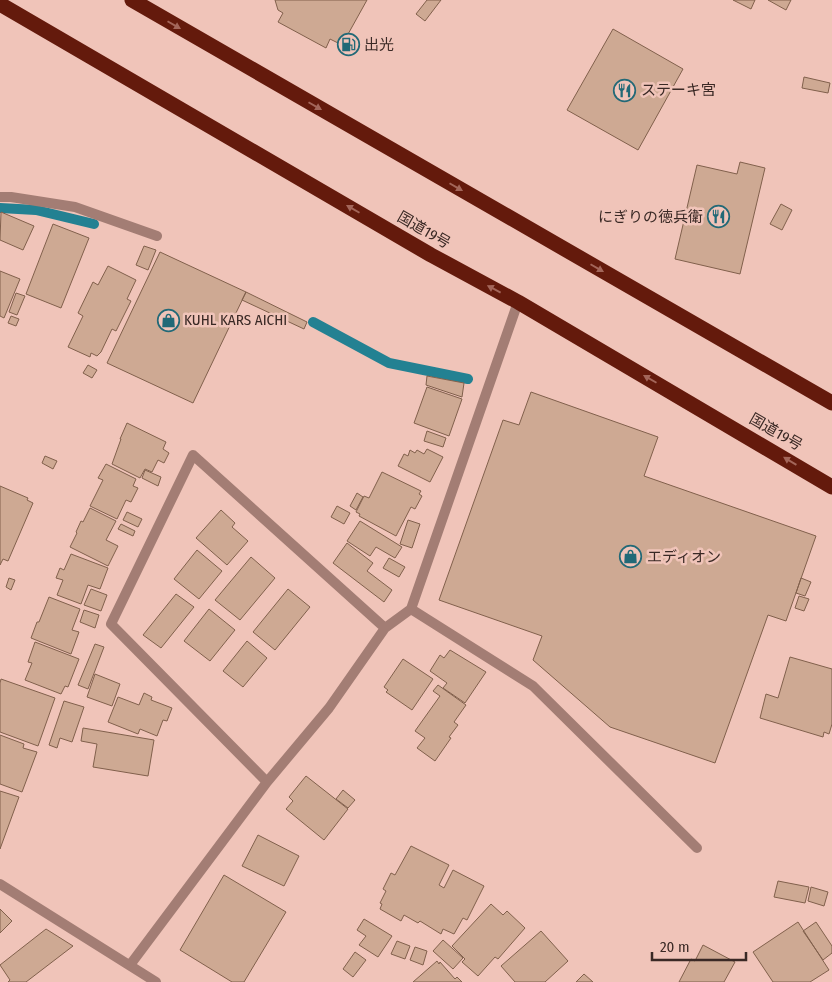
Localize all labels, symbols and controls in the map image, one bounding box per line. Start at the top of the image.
one-way arrow [167,20,181,29]
fuel station icon: 出光 [336,33,360,57]
place label: 出光 [364,36,394,54]
restaurant icon: ステーキ宮 [613,78,637,102]
place label: ステーキ宮 [641,81,716,99]
one-way arrow [308,101,321,110]
one-way arrow [449,182,462,191]
one-way arrow [346,205,359,214]
restaurant icon: にぎりの徳兵衛 [707,205,731,229]
street label: 国道19号 [394,208,454,252]
place label: にぎりの徳兵衛 [598,208,703,226]
one-way arrow [590,263,603,272]
one-way arrow [487,285,502,293]
shop icon: KUHL KARS AICHI [156,308,180,332]
place label: KUHL KARS AICHI [184,311,287,329]
one-way arrow [644,375,657,384]
street label: 国道19号 [746,410,806,454]
one-way arrow [784,457,797,466]
shop icon: エディオン [619,545,643,569]
place label: エディオン [647,548,721,566]
scale bar [652,930,746,962]
text: 20 m [660,938,690,956]

